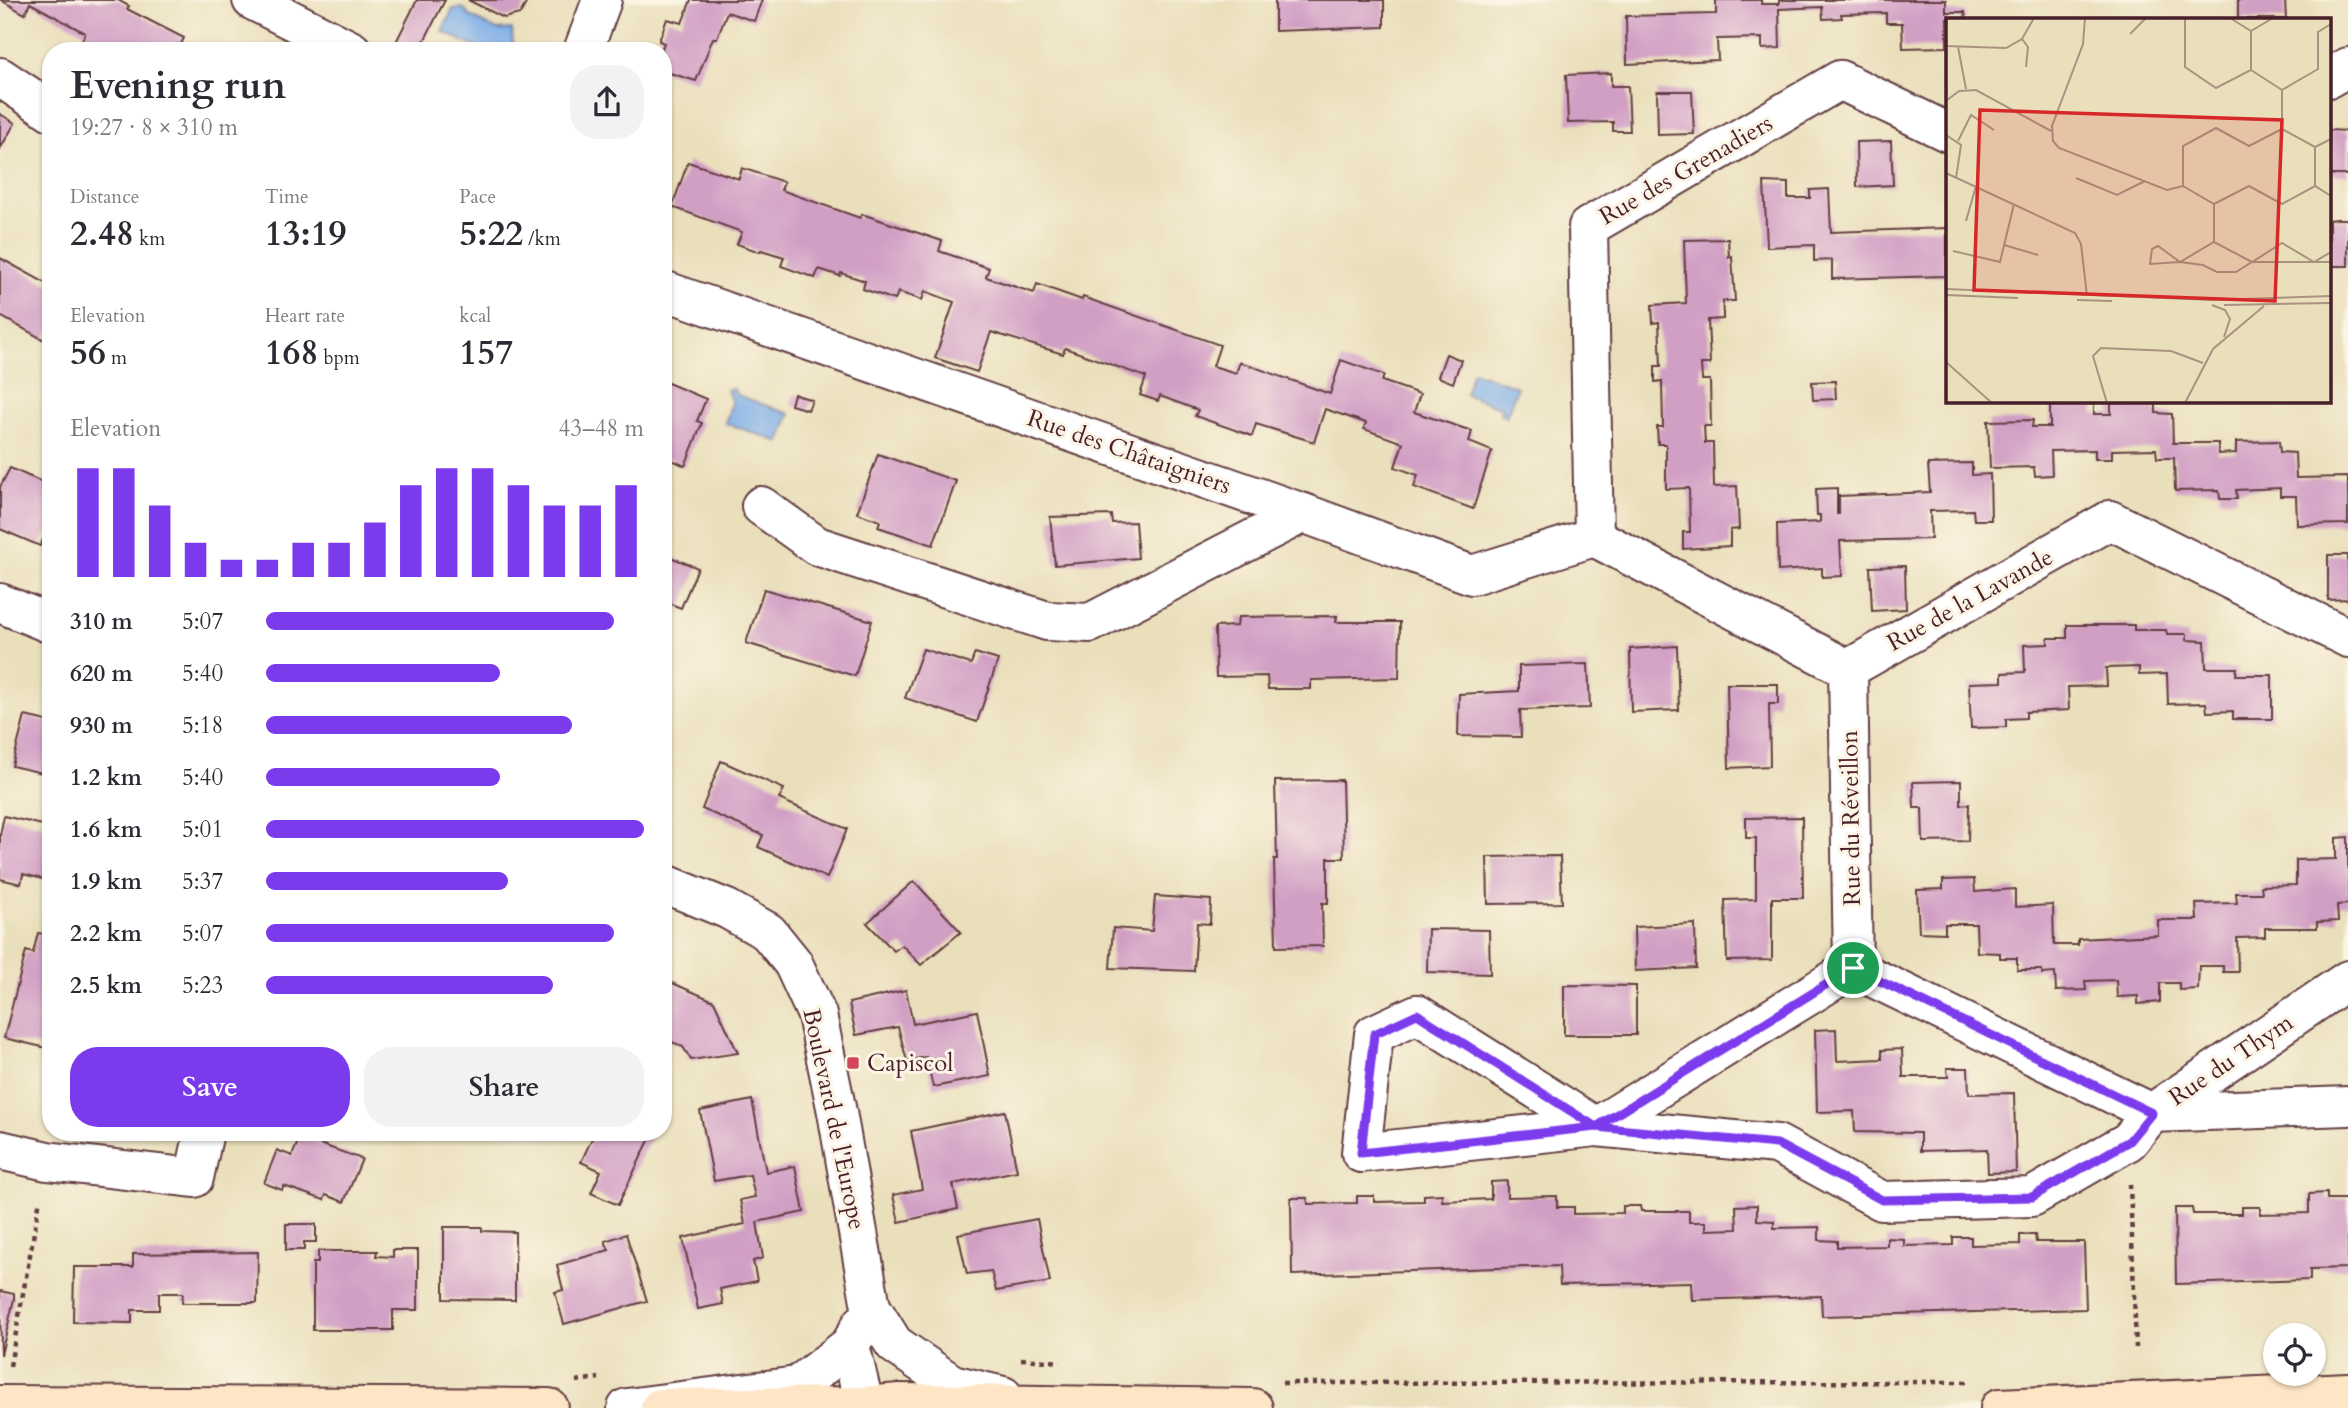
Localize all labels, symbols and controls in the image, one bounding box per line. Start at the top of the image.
inset map [1946,18,2330,402]
text: Evening run [70,60,286,112]
button: share [570,65,644,139]
street label: Rue des Grenadiers [1593,107,1779,233]
text: 19:27 · 8 × 310 m [70,112,238,143]
text: Distance [70,184,139,210]
text: Time [265,184,309,210]
text: Pace [459,184,496,210]
text: 2.48 [70,210,134,258]
text: 13:19 [265,210,347,258]
text: 5:22 [459,210,523,258]
text: km [134,226,165,252]
text: /km [523,226,561,252]
text: Elevation [70,303,145,329]
text: Heart rate [265,303,345,329]
text: kcal [459,303,491,329]
text: 56 [70,329,106,377]
text: 168 [265,329,318,377]
text: 157 [459,329,513,377]
text: m [106,345,127,371]
text: bpm [318,345,360,371]
street label: Rue des Châtaigniers [1023,402,1235,502]
text: Elevation [70,413,161,444]
text: 43–48 m [559,413,644,444]
street label: Rue de la Lavande [1881,541,2059,659]
text: 310 m [70,606,133,637]
text: 5:07 [182,606,223,637]
text: 620 m [70,658,133,689]
text: 5:40 [182,658,223,689]
text: 930 m [70,710,133,741]
text: 5:18 [182,710,223,741]
street label: Rue du Réveillon [1833,730,1869,906]
text: 1.2 km [70,762,142,793]
text: 5:40 [182,762,223,793]
text: 1.6 km [70,814,142,845]
text: 5:01 [182,814,223,845]
text: 1.9 km [70,866,142,897]
text: 5:37 [182,866,223,897]
text: 2.2 km [70,918,142,949]
text: 5:07 [182,918,223,949]
pin [1823,938,1883,998]
icon: arrive [1834,949,1872,987]
text: 2.5 km [70,970,142,1001]
text: 5:23 [182,970,223,1001]
street label: Boulevard de l'Europe [794,1006,874,1232]
street label: Rue du Thym [2162,1006,2300,1114]
button: Save [70,1047,350,1127]
button: Share [364,1047,644,1127]
place label: Capiscol [867,1047,953,1080]
marker: Capiscol [845,1055,861,1071]
map controls [2263,1323,2326,1386]
button: locate [2263,1323,2326,1386]

